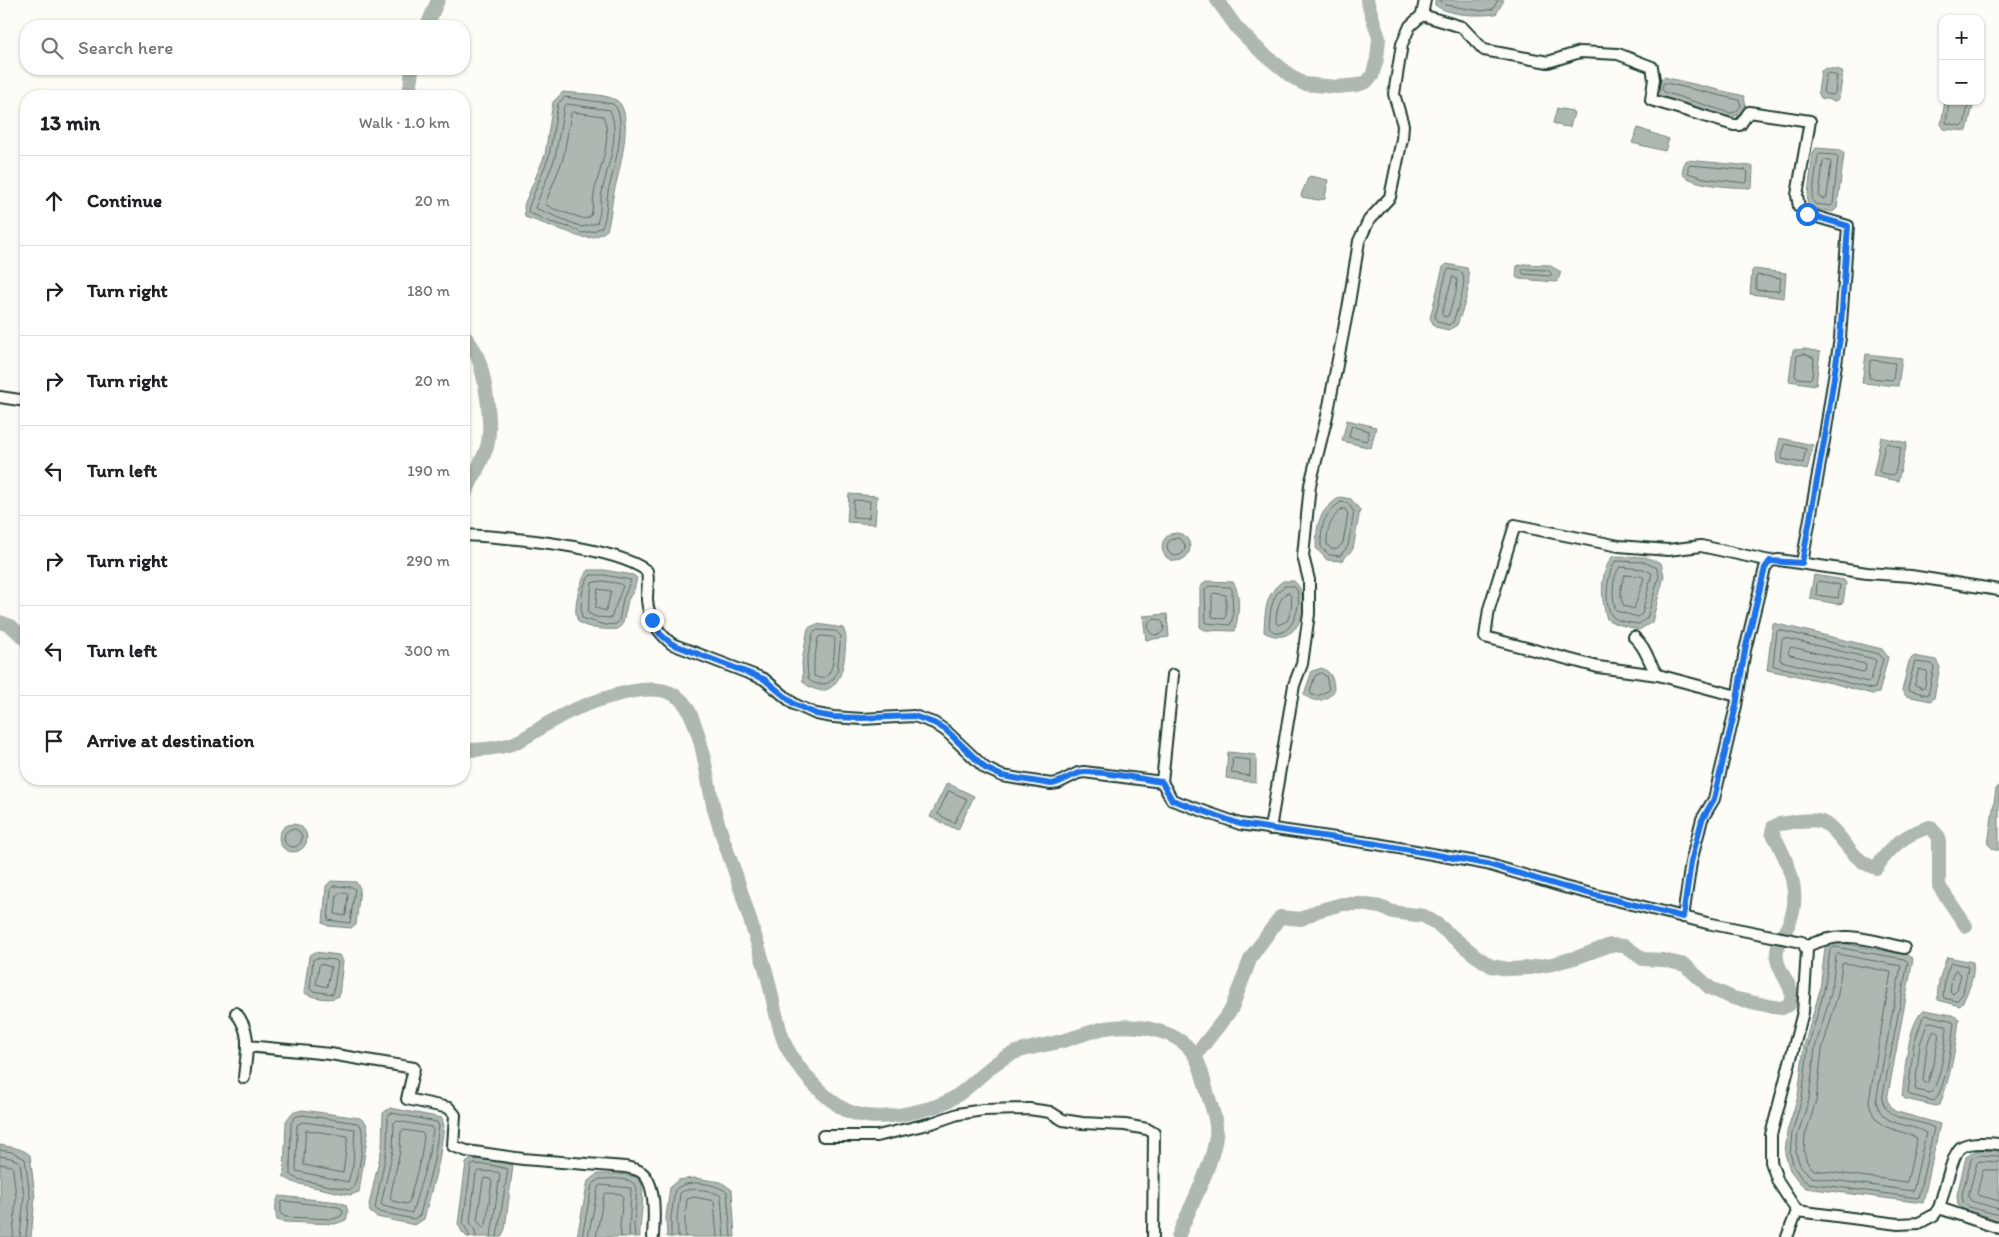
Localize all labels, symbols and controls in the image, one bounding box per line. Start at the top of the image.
map controls [1939,15,1984,105]
button: + [1939,15,1984,60]
search box [20,20,470,75]
icon: search [38,34,66,62]
text: Search here [78,36,173,59]
button: − [1939,60,1984,105]
text: 13 min [40,110,100,135]
text: Walk · 1.0 km [359,113,450,132]
icon: ahead [40,187,68,215]
text: Continue [87,189,162,212]
text: 20 m [415,191,450,210]
route start [1796,203,1819,226]
icon: right [40,277,68,305]
text: Turn right [87,279,168,302]
text: 180 m [407,281,450,300]
icon: right [40,367,68,395]
text: Turn right [87,369,168,392]
text: 20 m [415,371,450,390]
icon: left [40,457,68,485]
text: Turn left [87,459,157,482]
text: 190 m [407,461,450,480]
icon: right [40,547,68,575]
text: Turn right [87,549,168,572]
text: 290 m [406,551,450,570]
route end [641,609,664,632]
icon: left [40,637,68,665]
text: Turn left [87,639,157,662]
text: 300 m [405,641,450,660]
icon: arrive [40,727,68,755]
text: Arrive at destination [87,729,254,752]

